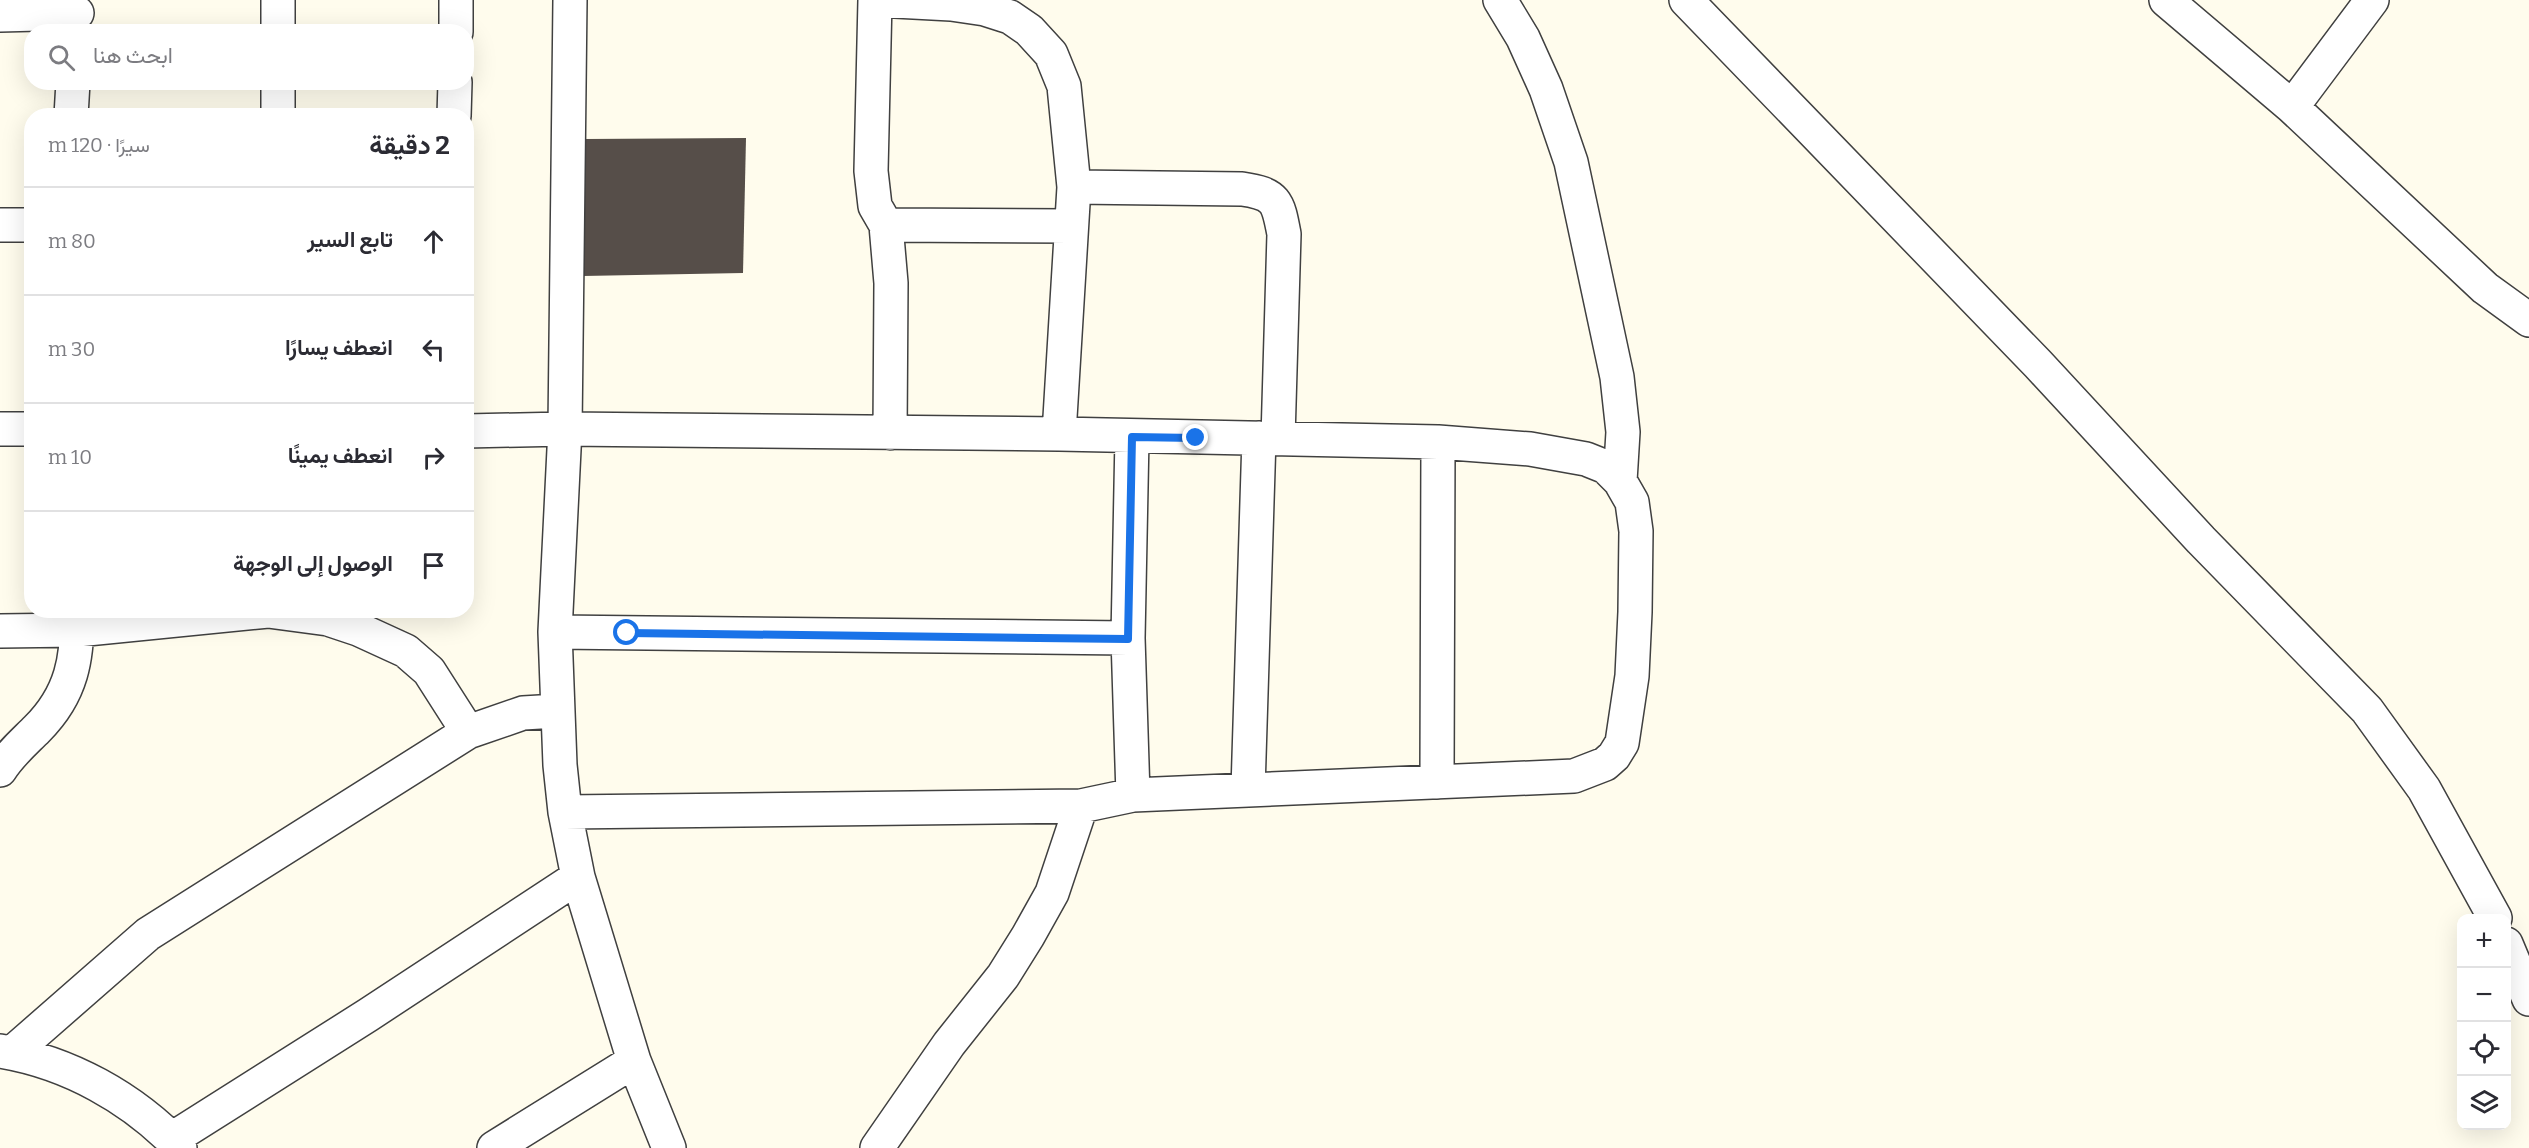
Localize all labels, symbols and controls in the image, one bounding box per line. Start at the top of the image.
search box [24,24,474,90]
icon: search [45,41,78,74]
text: ابحث هنا [93,42,173,69]
text: 2 دقيقة [369,130,450,161]
text: سيرًا · 120 m [48,133,150,157]
icon: ahead [417,225,450,258]
text: تابع السير [307,226,393,253]
text: 80 m [48,229,96,253]
icon: left [417,333,450,366]
text: انعطف يسارًا [285,334,393,361]
text: 30 m [48,337,95,361]
route end [1182,424,1208,450]
icon: right [417,441,450,474]
text: انعطف يمينًا [288,442,393,469]
text: 10 m [48,445,92,469]
icon: arrive [417,549,450,582]
text: الوصول إلى الوجهة [233,550,393,577]
route start [613,619,639,645]
map controls [2457,914,2511,1130]
button: + [2457,914,2511,968]
button: − [2457,968,2511,1022]
button: locate [2457,1022,2511,1076]
button: layers [2457,1076,2511,1130]

